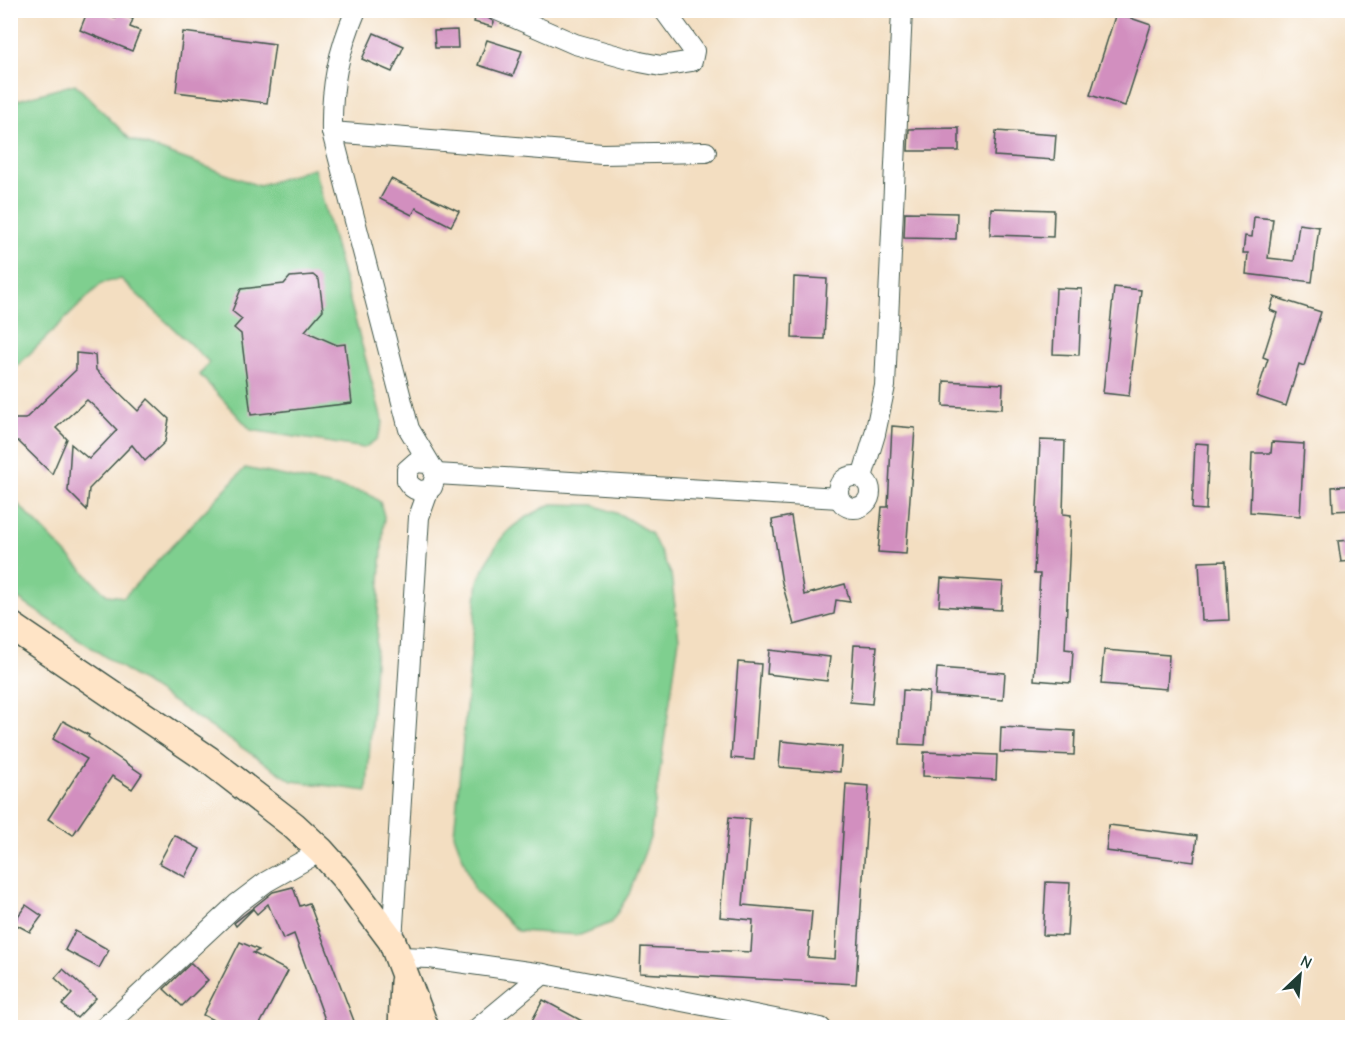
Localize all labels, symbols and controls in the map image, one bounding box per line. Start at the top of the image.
north arrow [1270,945,1330,1005]
text: N [1298,952,1315,973]

